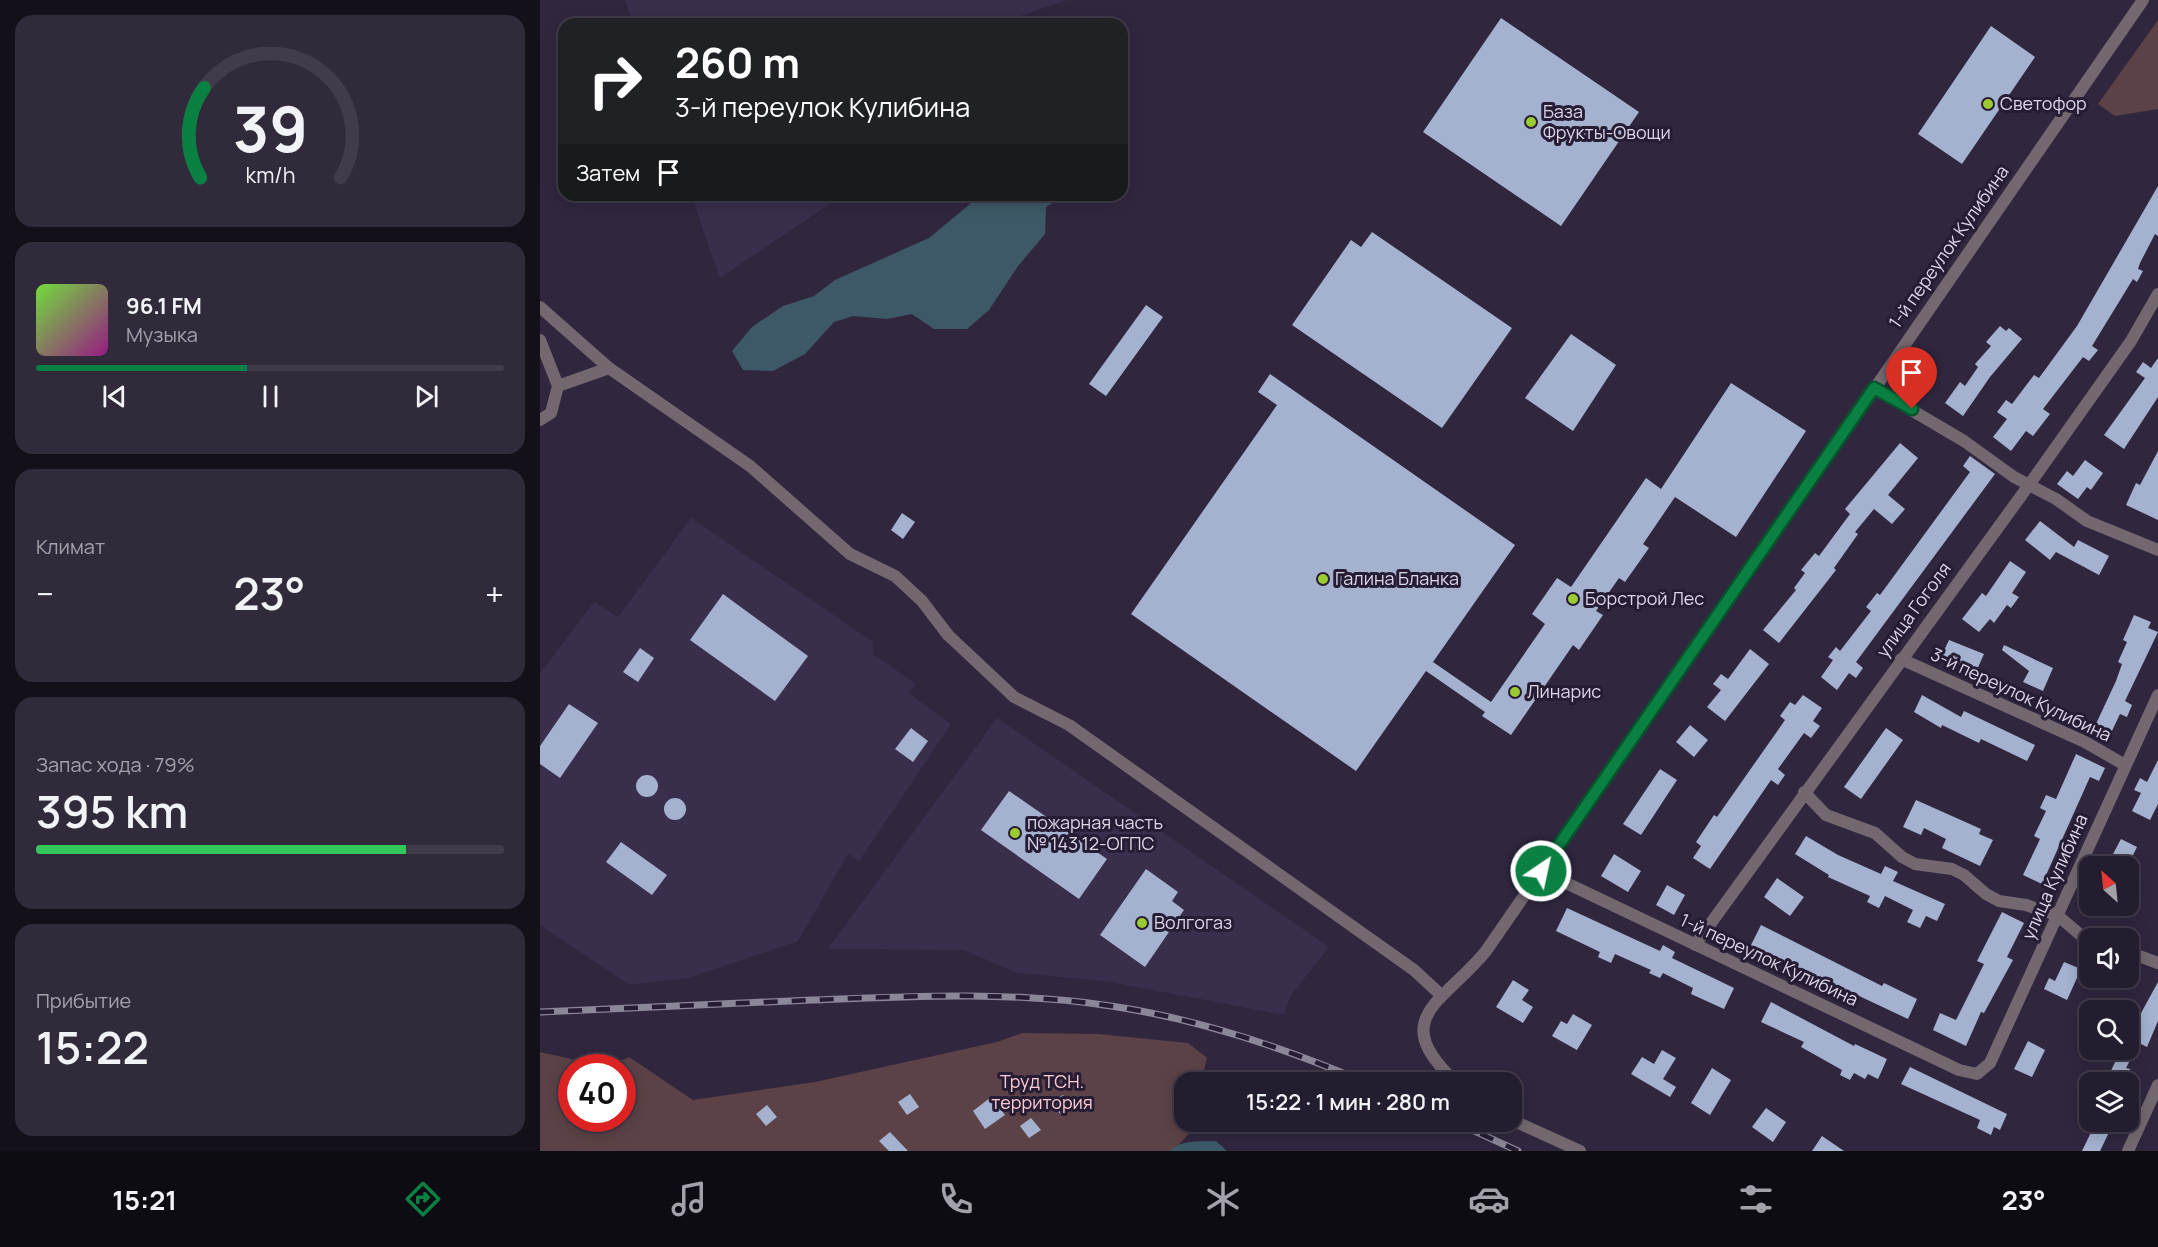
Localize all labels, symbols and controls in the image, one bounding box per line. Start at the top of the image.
text: 260 m [675,33,800,91]
icon: right [576,42,654,120]
text: 39 [232,85,308,171]
text: 3-й переулок Кулибина [675,88,970,125]
place label: Светофор [2000,91,2087,115]
marker: Светофор [1981,97,1995,111]
place label: База Фрукты-Овощи [1543,99,1671,144]
marker: База Фрукты-Овощи [1524,115,1538,129]
icon: arrive [652,156,685,189]
text: Затем [576,158,640,188]
text: km/h [245,160,295,189]
street label: 1-й переулок Кулибина [1883,160,2014,333]
text: 96.1 FM [126,291,202,321]
text: Музыка [126,321,198,348]
pin [1886,347,1937,409]
icon: arrive [1895,356,1928,389]
icon: previous [98,380,131,413]
icon: pause [254,380,287,413]
icon: next [410,380,443,413]
text: Климат [36,533,105,560]
street label: улица Гоголя [1870,557,1956,662]
text: 23° [233,562,306,624]
place label: Галина Бланка [1335,566,1459,590]
text: − [36,571,54,616]
text: + [485,571,504,616]
marker: Галина Бланка [1316,572,1330,586]
place label: Борстрой Лес [1585,586,1704,610]
marker: Борстрой Лес [1566,592,1580,606]
street label: 3-й переулок Кулибина [1927,642,2116,747]
place label: Линарис [1527,679,1601,703]
marker: Линарис [1508,685,1522,699]
text: Запас хода · 79% [36,751,195,778]
text: 395 km [36,780,188,842]
place label: пожарная часть № 143 12-ОГПС [1027,810,1163,855]
street label: улица Кулибина [2016,810,2093,943]
marker: пожарная часть № 143 12-ОГПС [1008,826,1022,840]
position arrow [1509,839,1573,903]
north arrow [2079,856,2139,916]
map controls [2079,856,2139,1132]
street label: 1-й переулок Кулибина [1677,907,1862,1011]
place label: Волгогаз [1154,910,1232,934]
marker: Волгогаз [1135,916,1149,930]
button: sound [2079,928,2139,988]
text: Прибытие [36,987,131,1014]
button: search [2079,1000,2139,1060]
text: 15:22 [36,1016,149,1078]
speed limit sign: 40 [558,1054,636,1132]
park label: Труд ТСН. территория [991,1069,1093,1114]
button: layers [2079,1072,2139,1132]
text: 15:22 · 1 мин · 280 m [1246,1087,1450,1117]
icon: directions [402,1178,444,1220]
icon: music [668,1178,710,1220]
icon: phone [935,1178,977,1220]
icon: climate [1202,1178,1244,1220]
icon: car [1468,1178,1510,1220]
icon: filters [1735,1178,1777,1220]
text: 15:21 [112,1181,177,1218]
text: 23° [2002,1181,2046,1218]

